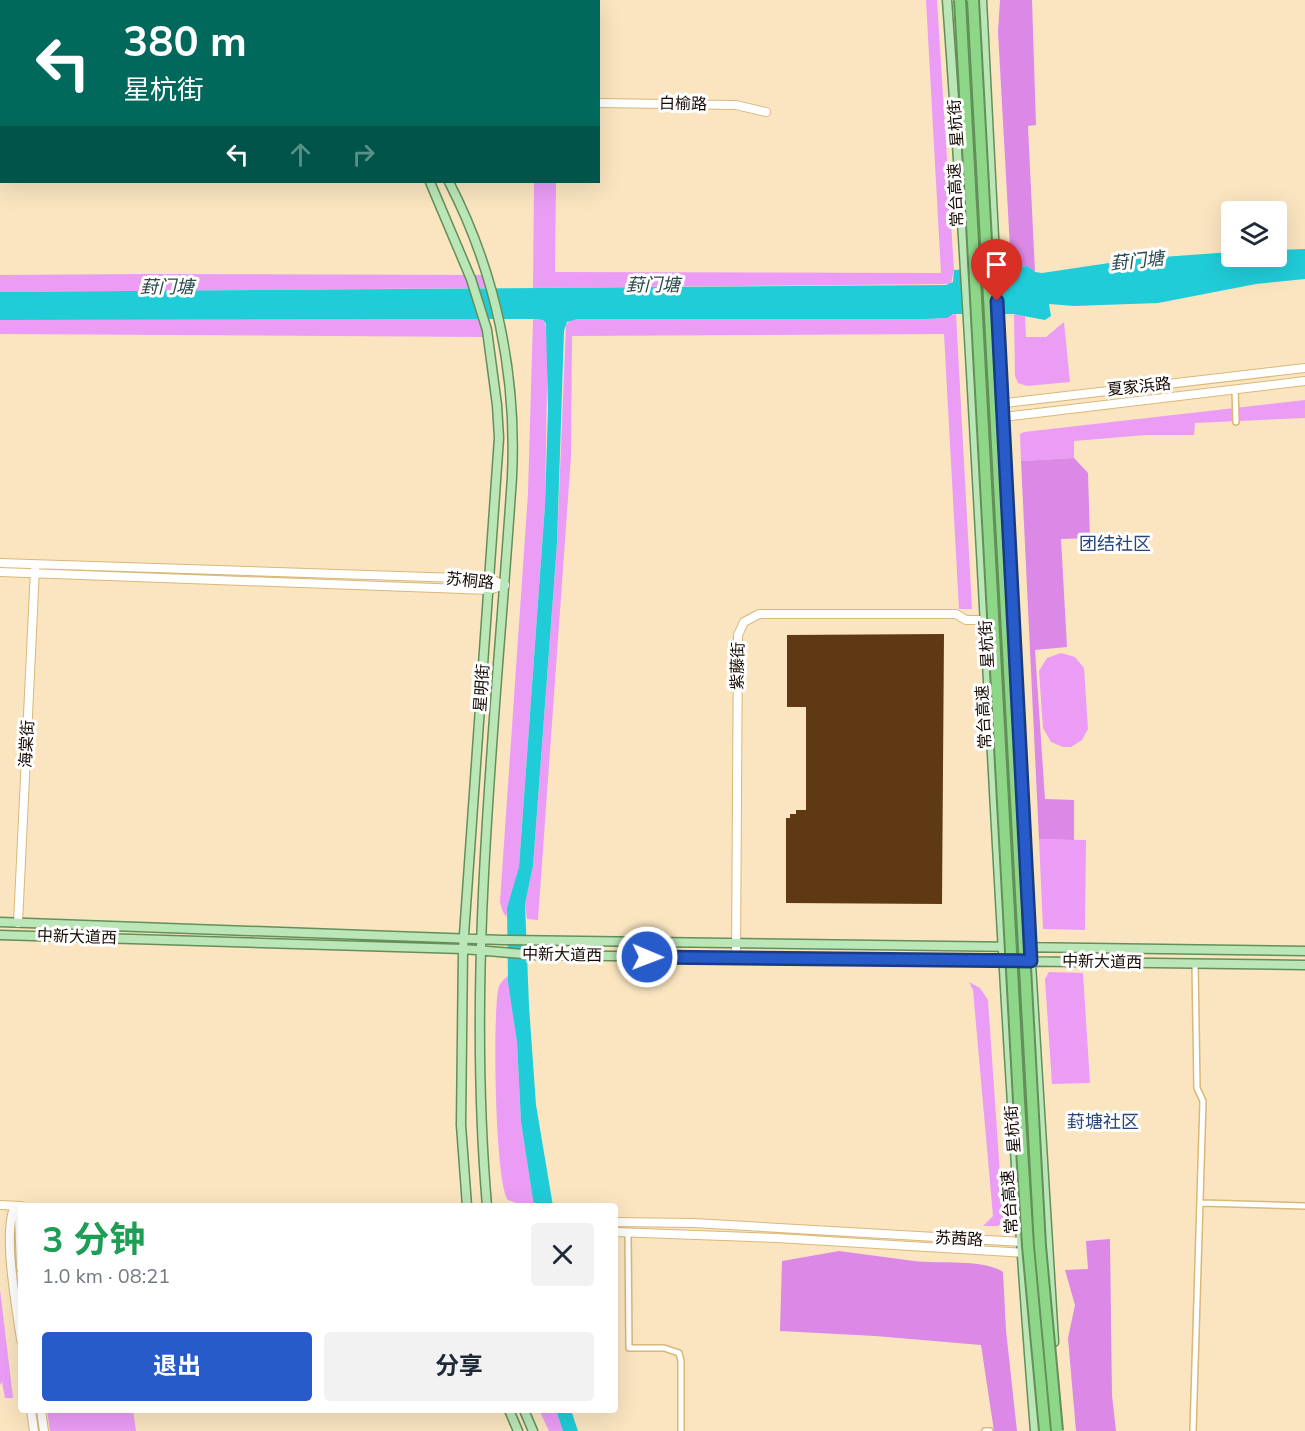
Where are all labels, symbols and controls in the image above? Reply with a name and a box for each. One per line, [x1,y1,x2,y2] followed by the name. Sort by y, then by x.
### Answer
[123,14,247,71] text: 380 m
[24,24,102,102] icon: left
[123,72,204,109] text: 星杭街
[659,93,707,115] street label: 白榆路
[943,98,969,148] street label: 星杭街
[221,138,254,171] icon: left
[284,138,317,171] icon: ahead
[347,138,380,171] icon: right
[943,162,969,228] street label: 常台高速
[1221,201,1287,267] map controls
[1221,201,1287,267] button: layers
[971,239,1022,301] pin
[1109,246,1168,276] water label: 葑门塘
[980,248,1013,281] icon: arrive
[626,273,683,297] water label: 葑门塘
[140,275,197,299] water label: 葑门塘
[1106,373,1172,401] street label: 夏家浜路
[1079,532,1151,556] district label: 团结社区
[445,568,495,594] street label: 苏桐路
[975,619,999,669] street label: 星杭街
[727,642,749,690] street label: 紫藤街
[469,663,495,713] street label: 星明街
[971,684,997,750] street label: 常台高速
[15,719,39,769] street label: 海棠街
[37,925,117,949] street label: 中新大道西
[615,925,679,989] position arrow
[522,943,602,967] street label: 中新大道西
[1062,950,1142,974] street label: 中新大道西
[1000,1104,1026,1154] street label: 星杭街
[1067,1110,1139,1134] district label: 葑塘社区
[997,1169,1023,1235] street label: 常台高速
[42,1216,145,1265] text: 3 分钟
[531,1223,594,1286] button: close
[934,1227,984,1251] street label: 苏茜路
[42,1263,170,1290] text: 1.0 km · 08:21
[42,1332,312,1401] button: 退出
[324,1332,594,1401] button: 分享

